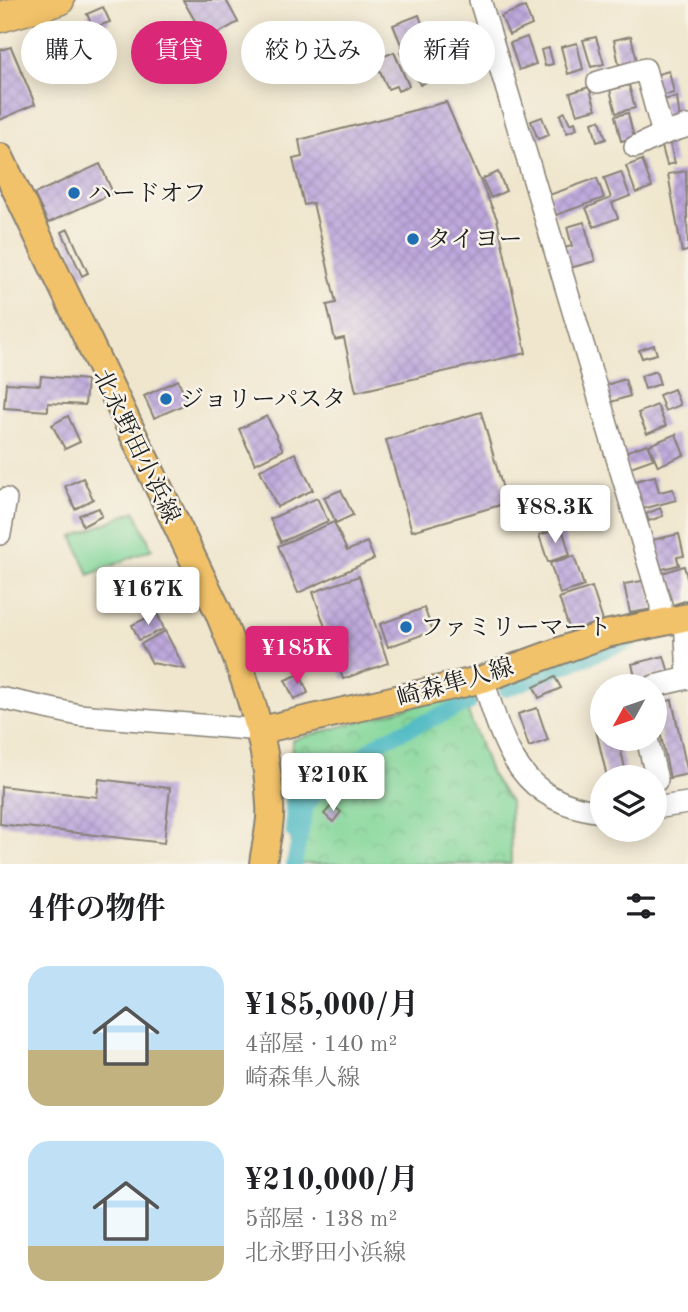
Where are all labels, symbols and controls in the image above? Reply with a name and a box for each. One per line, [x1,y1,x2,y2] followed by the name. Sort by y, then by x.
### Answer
[21,21,117,84] chip: 購入
[131,21,227,84] chip: 賃貸
[241,21,385,84] chip: 絞り込み
[399,21,495,84] chip: 新着
[88,182,207,207] place label: ハードオフ
[66,185,82,201] marker: ハードオフ
[427,228,523,253] place label: タイヨー
[405,231,421,247] marker: タイヨー
[88,365,186,528] street label: 北永野田小浜線
[180,387,346,413] place label: ジョリーパスタ
[158,391,174,407] marker: ジョリーパスタ
[498,486,612,545] pin: ¥88.3K
[516,496,594,519] text: ¥88.3K
[99,568,197,627] pin: ¥167K
[112,578,184,601] text: ¥167K
[420,616,612,641] place label: ファミリーマート
[398,619,414,635] marker: ファミリーマート
[248,626,346,686] pin: ¥185K
[261,637,333,660] text: ¥185K
[394,653,517,712] street label: 崎森隼人線
[590,674,667,751] north arrow
[590,674,667,842] map controls
[284,754,382,813] pin: ¥210K
[297,764,369,787] text: ¥210K
[590,765,667,842] button: layers
[622,887,660,925] icon: filters
[28,895,165,925] text: 4件の物件
[245,991,419,1021] text: ¥185,000/月
[84,994,168,1078] icon: home
[245,1033,397,1056] text: 4部屋 · 140 m²
[245,1067,360,1090] text: 崎森隼人線
[245,1166,419,1196] text: ¥210,000/月
[84,1169,168,1253] icon: home
[245,1208,397,1231] text: 5部屋 · 138 m²
[245,1242,406,1265] text: 北永野田小浜線

